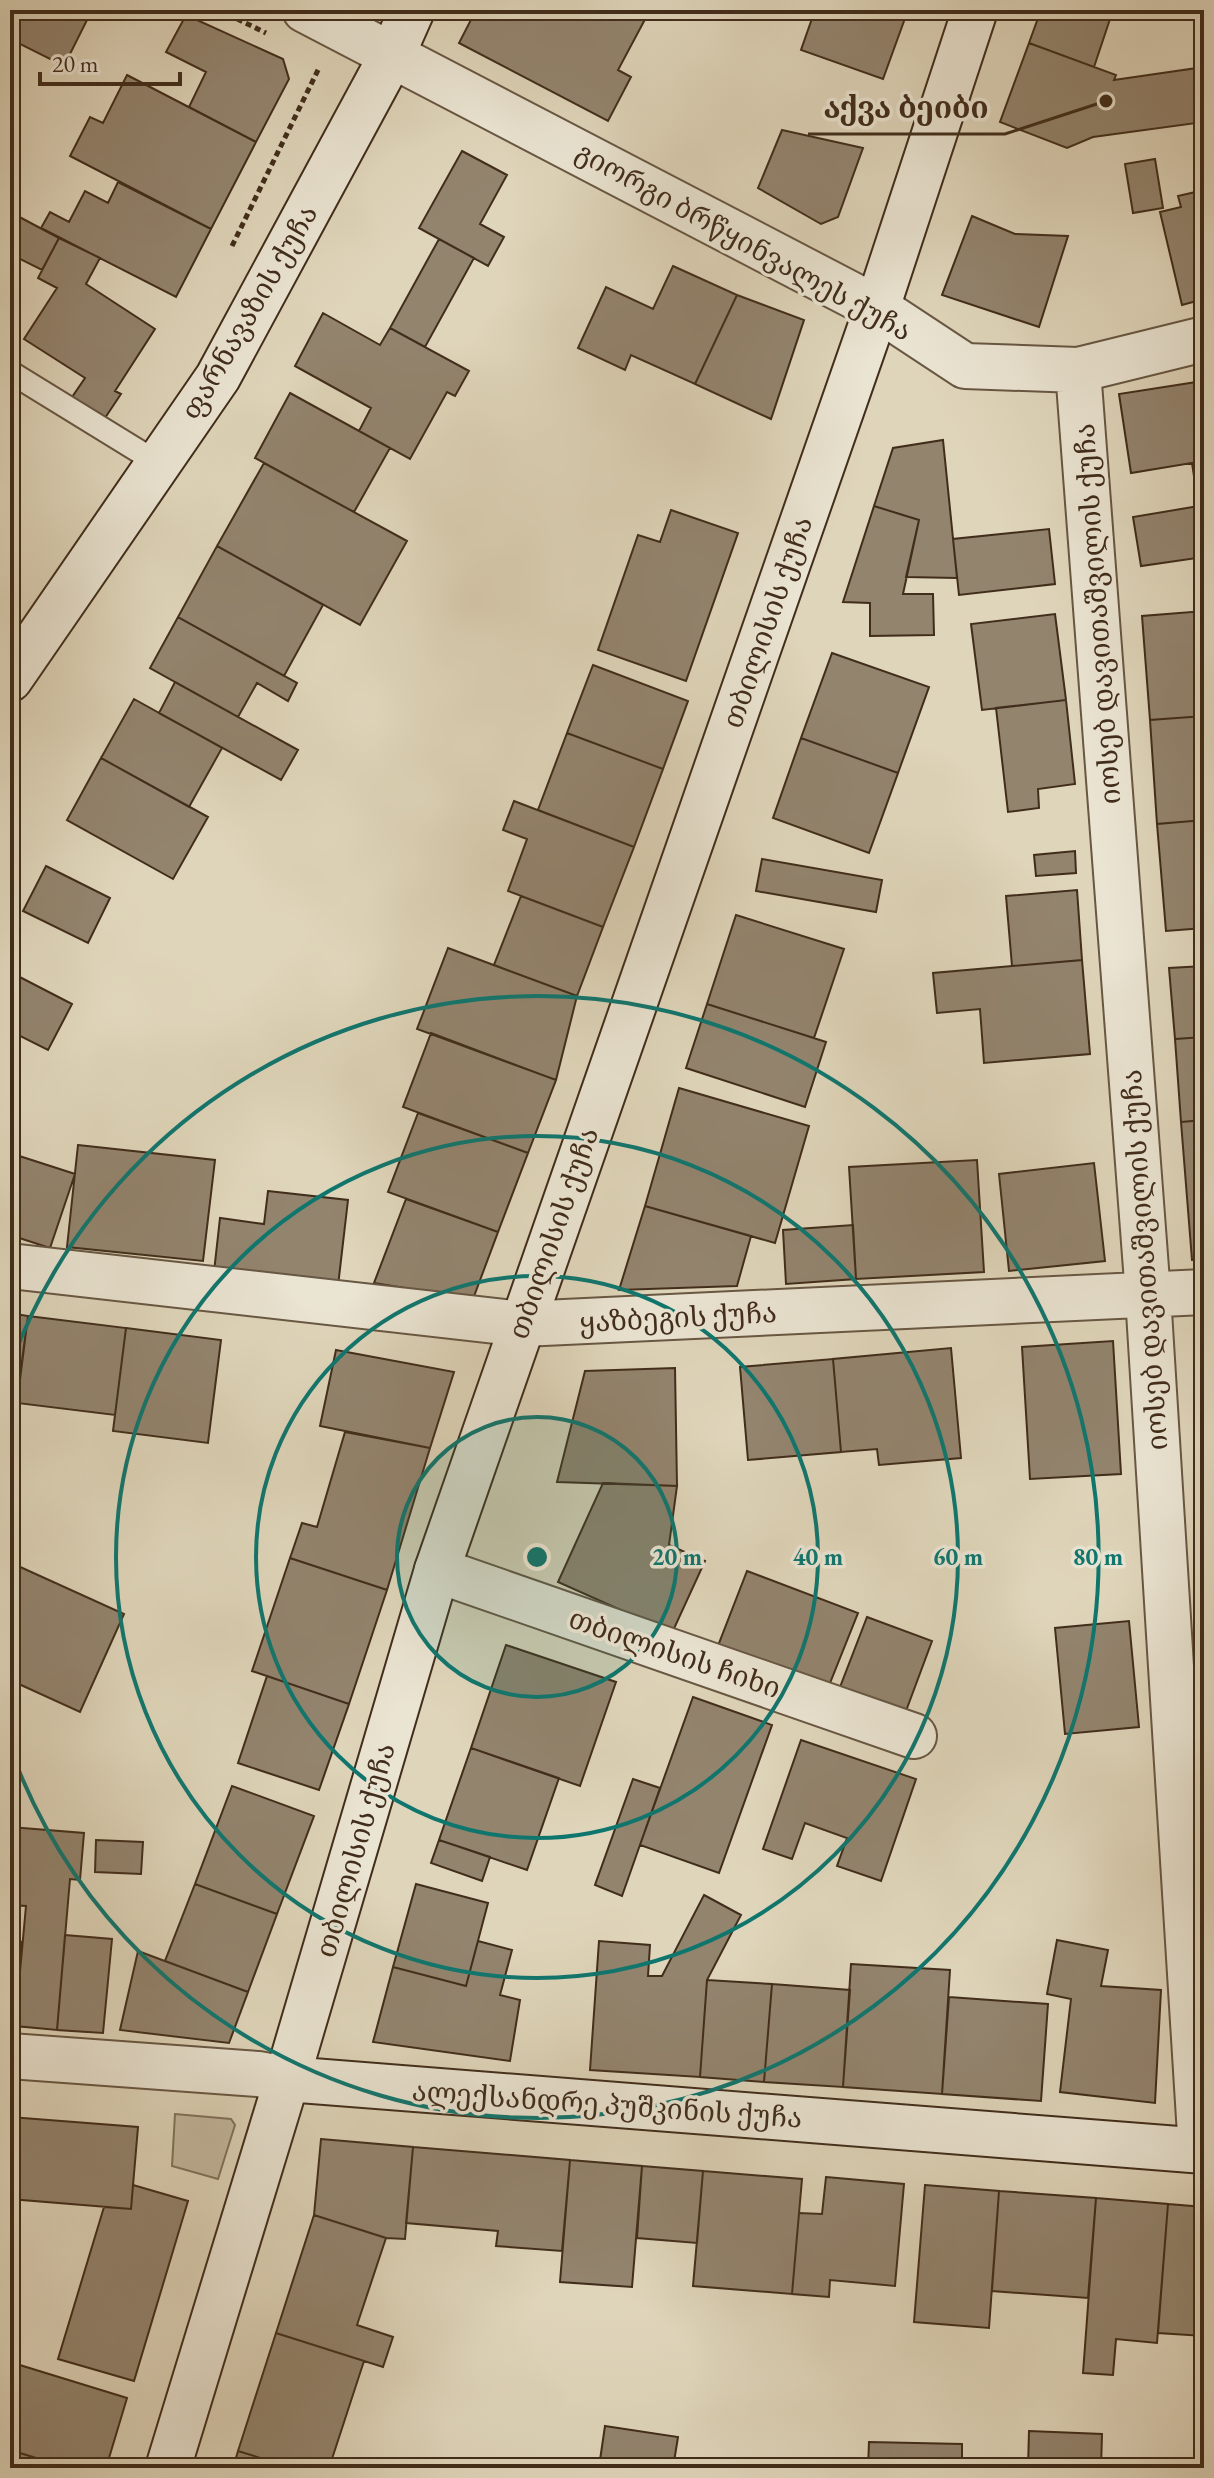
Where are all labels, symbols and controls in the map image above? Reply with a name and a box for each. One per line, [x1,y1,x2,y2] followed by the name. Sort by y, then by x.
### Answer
[40,36,180,86] scale bar
[52,48,99,79] text: 20 m
[808,80,1005,134] callout: აქვა ბეიბი
[824,88,988,127] text: აქვა ბეიბი
[570,133,918,349] street label: გიორგი ბრწყინვალეს ქუჩა
[173,198,325,426] street label: ფარნავაზის ქუჩა
[1066,422,1128,806] street label: იოსებ დავითაშვილის ქუჩა
[714,511,820,733] street label: თბილისის ქუჩა
[1113,1068,1175,1452] street label: იოსებ დავითაშვილის ქუჩა
[500,1122,606,1344] street label: თბილისის ქუჩა
[578,1294,778,1340] street label: ყაზბეგის ქუჩა
[652,1541,702,1572] text: 20 m
[793,1541,843,1572] text: 40 m
[933,1541,983,1572] text: 60 m
[1073,1541,1123,1572] text: 80 m
[523,1543,551,1571] centre of rings
[564,1600,786,1706] street label: თბილისის ჩიხი
[307,1738,403,1962] street label: თბილისის ქუჩა
[411,2072,803,2136] street label: ალექსანდრე პუშკინის ქუჩა

